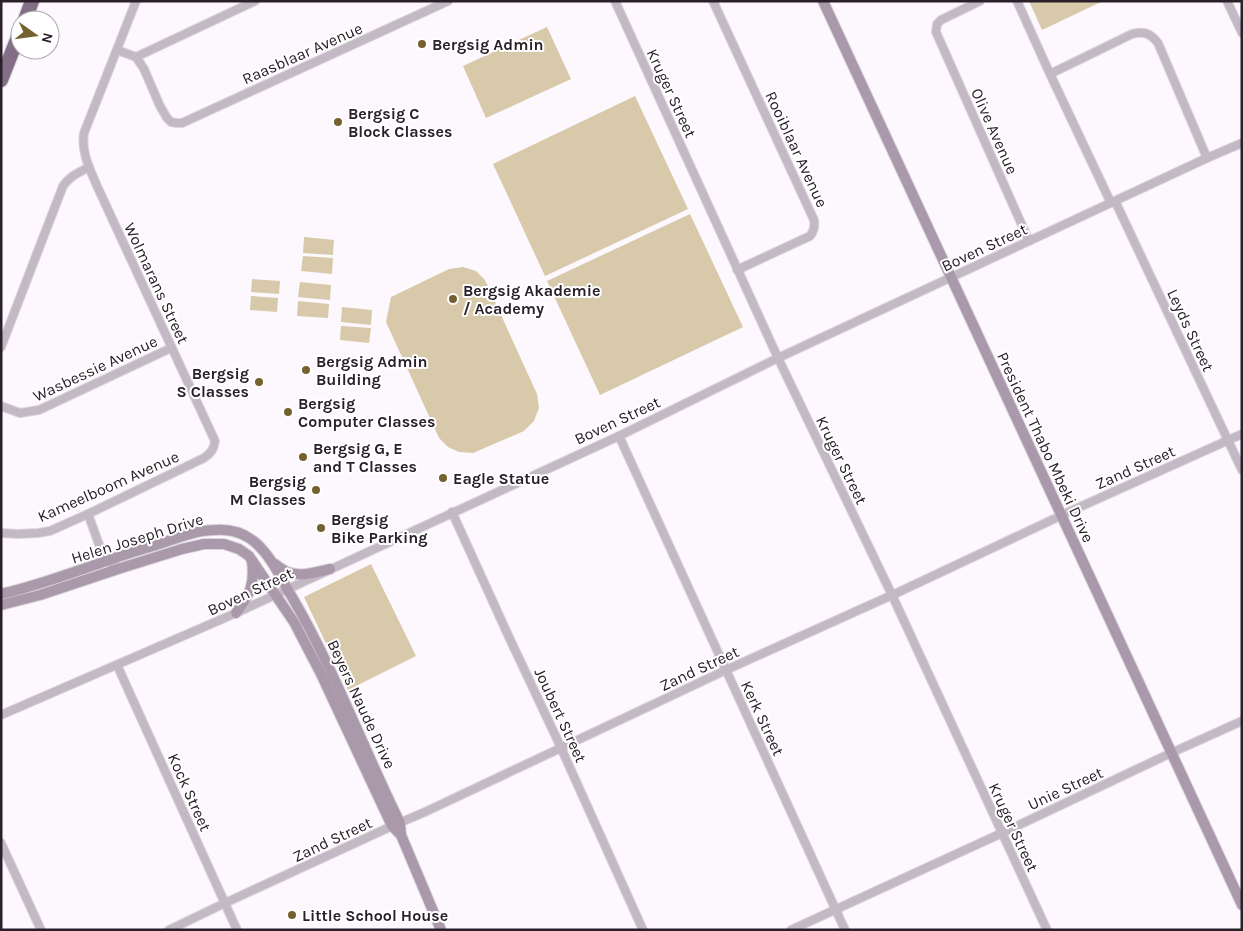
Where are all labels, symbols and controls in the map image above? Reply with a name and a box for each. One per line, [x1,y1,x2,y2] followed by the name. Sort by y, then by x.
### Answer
[10,10,60,60] north arrow
[239,18,365,89] street label: Raasblaar Avenue
[38,31,57,45] text: N
[432,35,544,54] place label: Bergsig Admin
[416,38,428,50] marker: Bergsig Admin
[643,46,700,141] street label: Kruger Street
[967,85,1022,177] street label: Olive Avenue
[761,88,832,210] street label: Rooiblaar Avenue
[348,104,452,141] place label: Bergsig C Block Classes
[332,116,344,128] marker: Bergsig C Block Classes
[938,219,1030,276] street label: Boven Street
[120,220,193,347] street label: Wolmarans Street
[463,281,600,318] place label: Bergsig Akademie / Academy
[1163,286,1218,374] street label: Leyds Street
[447,293,459,305] marker: Bergsig Akademie / Academy
[30,331,160,406] street label: Wasbessie Avenue
[993,349,1098,545] street label: President Thabo Mbeki Drive
[316,352,428,389] place label: Bergsig Admin Building
[177,364,249,401] place label: Bergsig S Classes
[300,364,312,376] marker: Bergsig Admin Building
[253,376,265,388] marker: Bergsig S Classes
[571,392,663,449] street label: Boven Street
[298,394,435,431] place label: Bergsig Computer Classes
[282,406,294,418] marker: Bergsig Computer Classes
[812,413,871,508] street label: Kruger Street
[313,439,417,476] place label: Bergsig G, E and T Classes
[1092,441,1178,493] street label: Zand Street
[35,447,182,526] street label: Kameelboom Avenue
[297,451,309,463] marker: Bergsig G, E and T Classes
[453,469,549,488] place label: Eagle Statue
[230,472,306,509] place label: Bergsig M Classes
[437,472,449,484] marker: Eagle Statue
[310,484,322,496] marker: Bergsig M Classes
[69,509,205,568] street label: Helen Joseph Drive
[331,510,428,547] place label: Bergsig Bike Parking
[315,522,327,534] marker: Bergsig Bike Parking
[204,563,296,620] street label: Boven Street
[323,637,400,772] street label: Beyers Naude Drive
[657,642,742,695] street label: Zand Street
[530,665,591,765] street label: Joubert Street
[737,678,788,759] street label: Kerk Street
[164,750,215,834] street label: Kock Street
[1025,763,1106,814] street label: Unie Street
[985,780,1042,875] street label: Kruger Street
[290,813,375,866] street label: Zand Street
[302,906,448,925] place label: Little School House
[286,909,298,921] marker: Little School House

